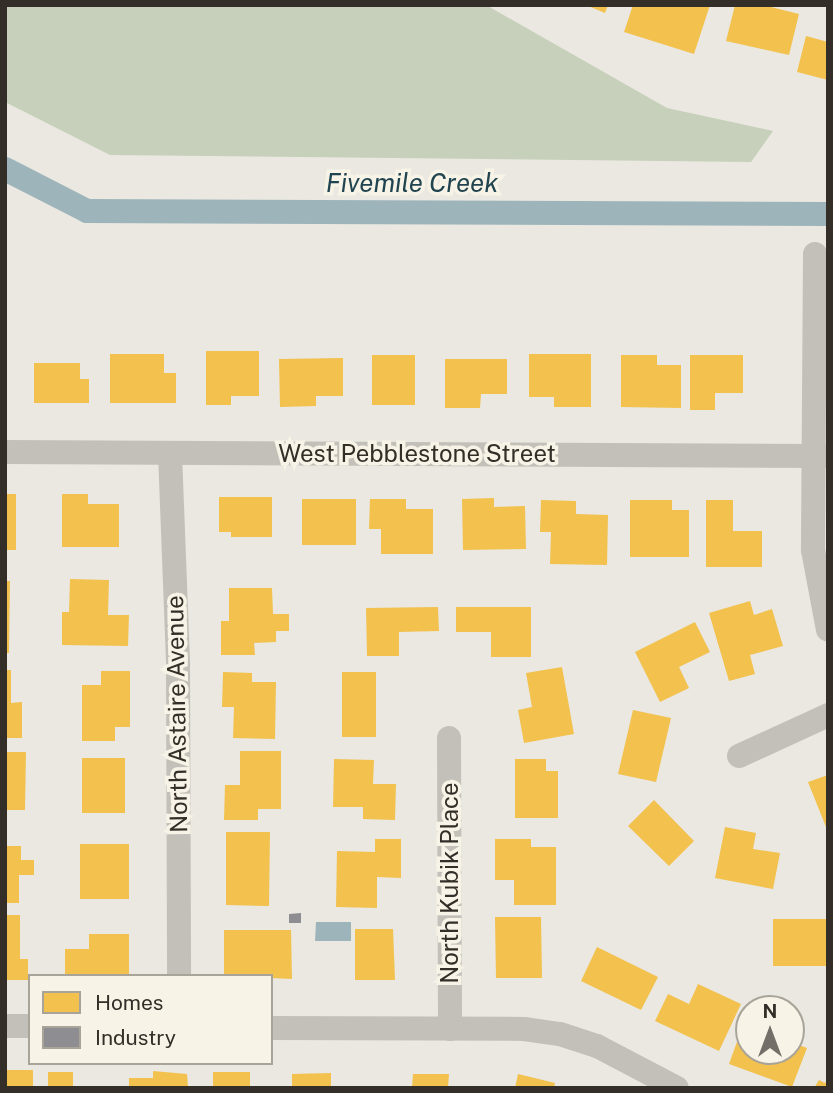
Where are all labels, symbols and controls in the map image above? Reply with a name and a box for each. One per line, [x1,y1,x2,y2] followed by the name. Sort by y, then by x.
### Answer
[326,167,498,199] water label: Fivemile Creek
[278,440,556,468] street label: West Pebblestone Street
[161,595,193,833] street label: North Astaire Avenue
[436,782,464,984] street label: North Kubik Place
[28,974,273,1065] legend
[95,990,163,1015] text: Homes
[735,995,805,1065] north arrow
[763,1000,777,1022] text: N
[95,1025,176,1050] text: Industry

